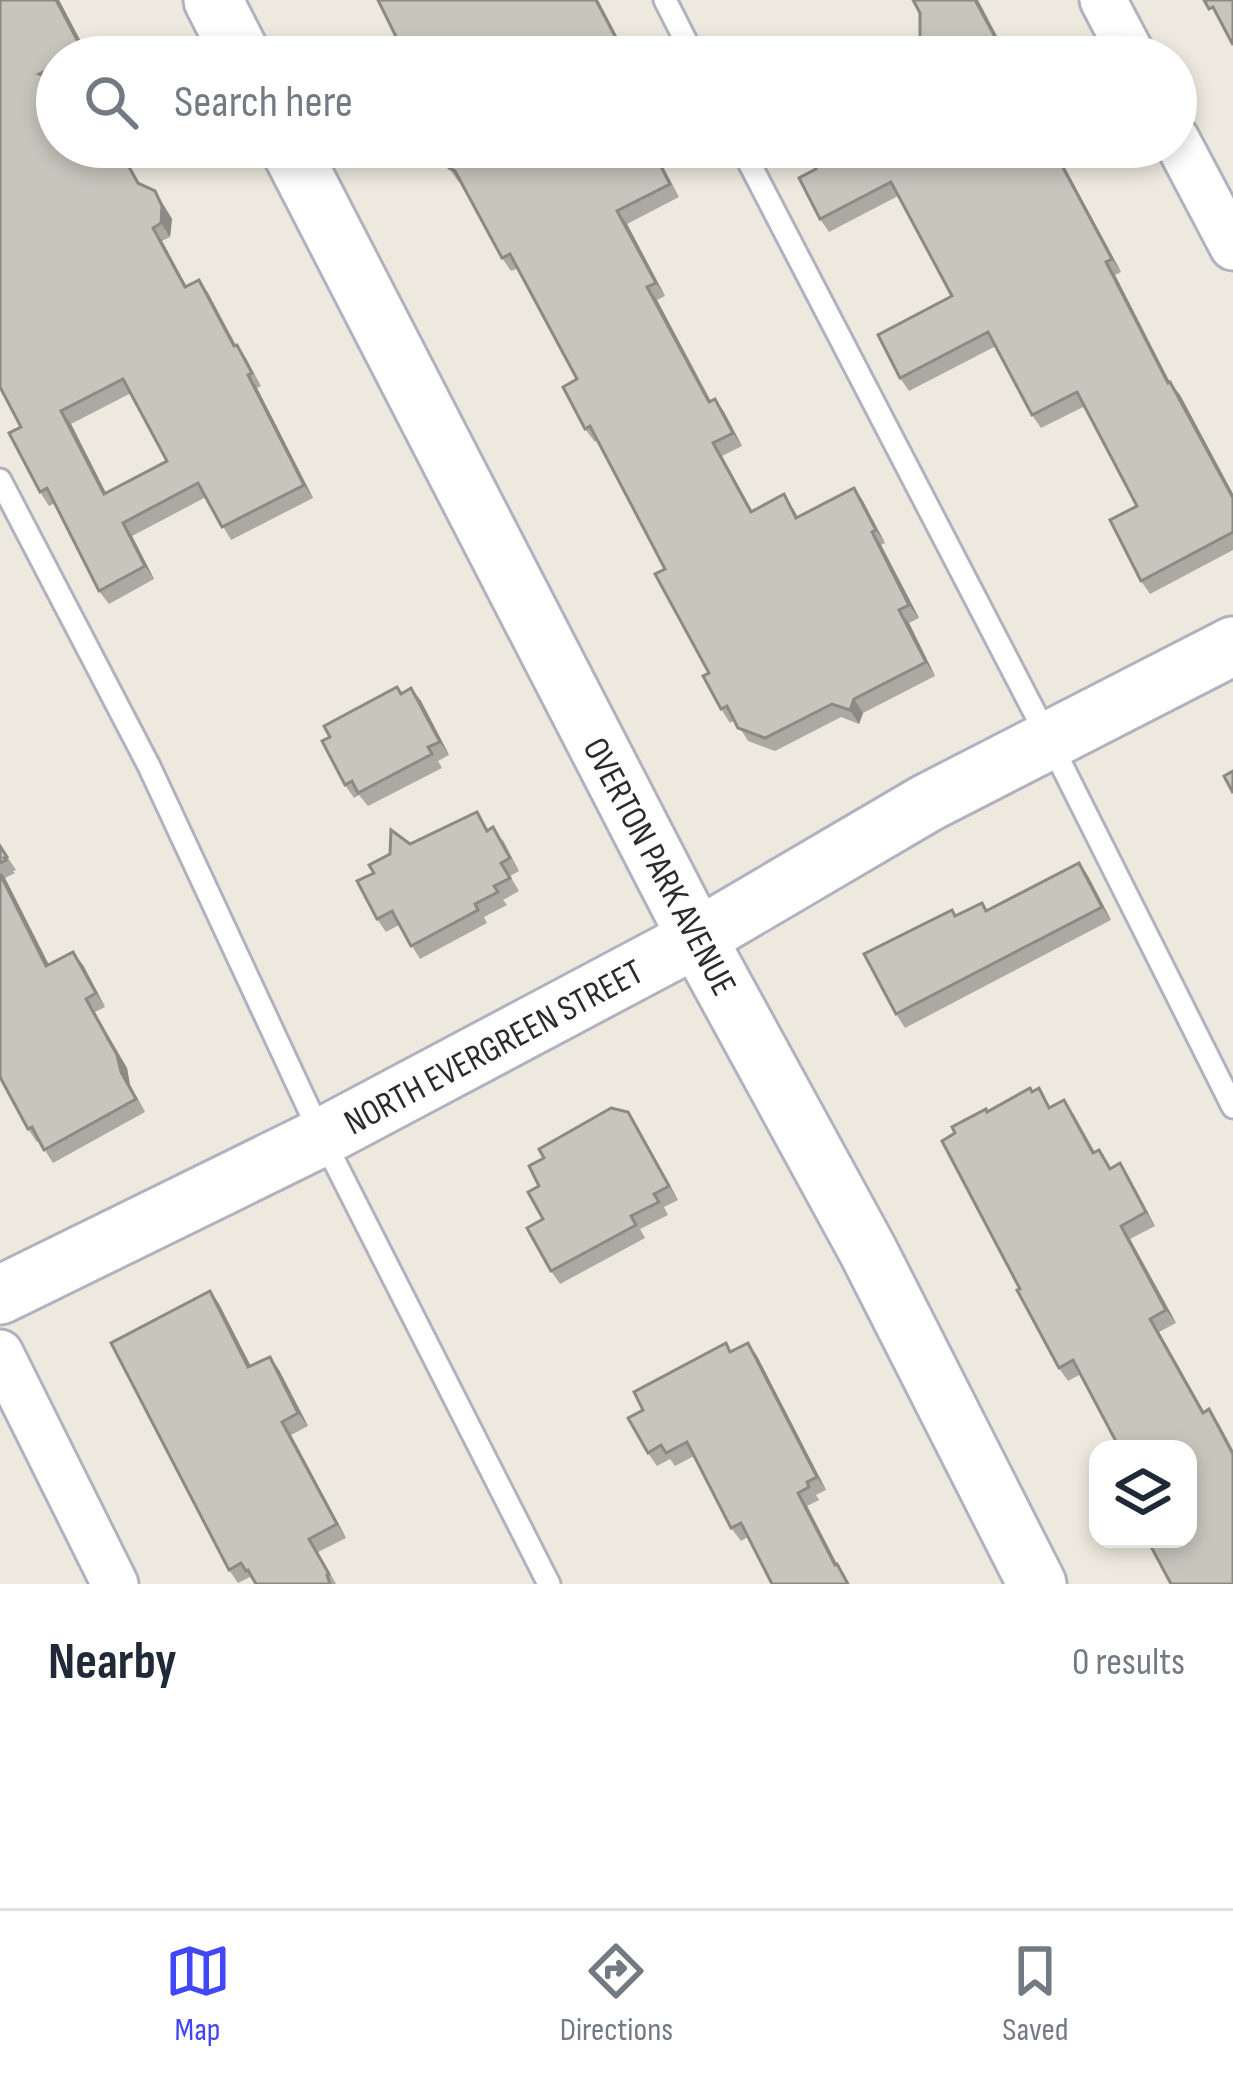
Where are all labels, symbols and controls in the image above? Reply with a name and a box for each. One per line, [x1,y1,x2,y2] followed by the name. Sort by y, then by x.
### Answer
[36,36,1197,168] search box
[78,69,144,135] icon: search
[174,75,353,130] text: Search here
[573,731,745,1003] street label: OVERTON PARK AVENUE
[337,951,651,1145] street label: NORTH EVERGREEN STREET
[1089,1440,1197,1548] map controls
[1089,1440,1197,1548] button: layers
[48,1632,177,1693] text: Nearby
[1072,1639,1185,1686] text: 0 results
[165,1938,231,2050] tab: Map
[560,1938,673,2050] tab: Directions
[1002,1938,1068,2050] tab: Saved

